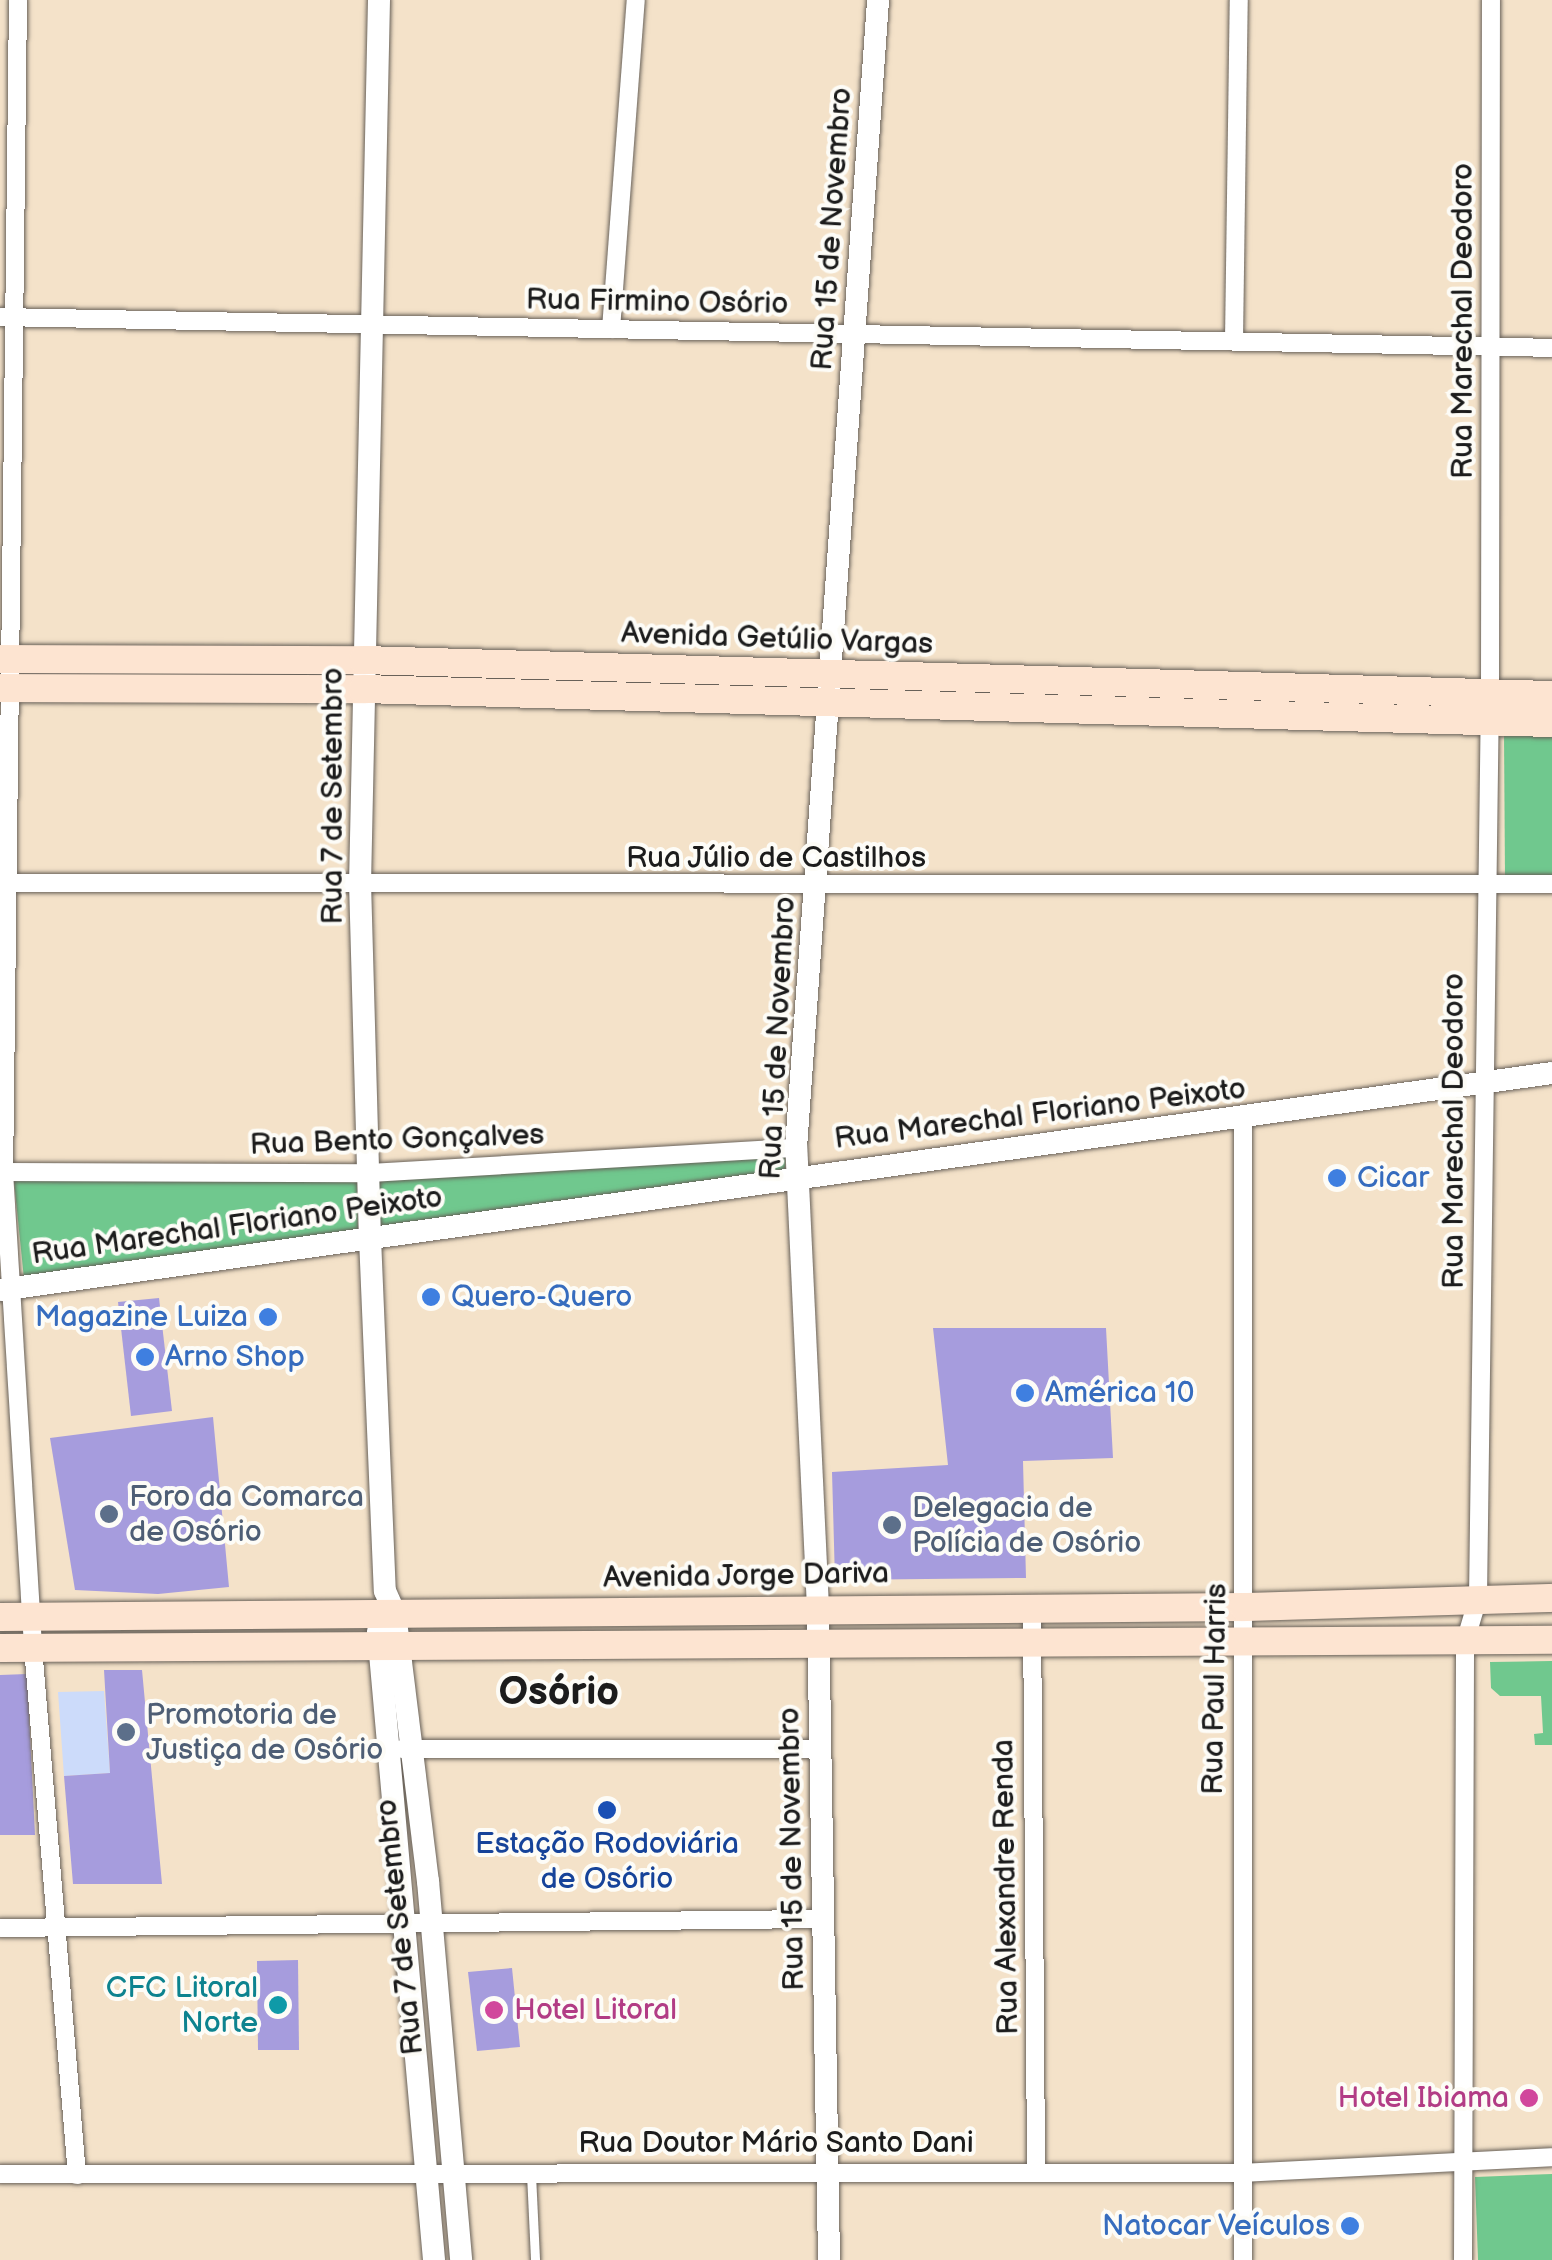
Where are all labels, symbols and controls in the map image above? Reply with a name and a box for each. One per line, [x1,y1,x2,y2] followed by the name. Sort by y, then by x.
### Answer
[804,86,860,372] street label: Rua 15 de Novembro
[1445,163,1481,479] street label: Rua Marechal Deodoro
[525,282,789,322] street label: Rua Firmino Osório
[620,616,934,662] street label: Avenida Getúlio Vargas
[315,666,351,926] street label: Rua 7 de Setembro
[625,840,927,876] street label: Rua Júlio de Castilhos
[753,895,803,1181] street label: Rua 15 de Novembro
[1436,973,1472,1289] street label: Rua Marechal Deodoro
[832,1071,1248,1157] street label: Rua Marechal Floriano Peixoto
[249,1117,545,1163] street label: Rua Bento Gonçalves
[1357,1160,1429,1196] place label: Cicar
[1326,1167,1348,1189] marker: Cicar
[29,1179,445,1273] street label: Rua Marechal Floriano Peixoto
[451,1279,632,1315] place label: Quero-Quero
[420,1286,442,1308] marker: Quero-Quero
[35,1299,248,1335] place label: Magazine Luiza
[257,1306,279,1328] marker: Magazine Luiza
[165,1339,305,1375] place label: Arno Shop
[134,1346,156,1368] marker: Arno Shop
[1045,1375,1194,1411] place label: América 10
[1014,1382,1036,1404] marker: América 10
[129,1479,364,1550] place label: Foro da Comarca de Osório
[912,1490,1141,1560] place label: Delegacia de Polícia de Osório
[98,1503,120,1525] marker: Foro da Comarca de Osório
[881,1514,903,1536] marker: Delegacia de Polícia de Osório
[602,1555,890,1597] street label: Avenida Jorge Dariva
[1195,1583,1235,1795] street label: Rua Paul Harris
[499,1668,619,1716] district label: Osório
[146,1697,383,1768] place label: Promotoria de Justiça de Osório
[772,1707,812,1991] street label: Rua 15 de Novembro
[115,1721,137,1743] marker: Promotoria de Justiça de Osório
[985,1739,1027,2035] street label: Rua Alexandre Renda
[368,1796,432,2058] street label: Rua 7 de Setembro
[596,1799,618,1821] marker: Estação Rodoviária de Osório
[475,1826,739,1896] place label: Estação Rodoviária de Osório
[106,1970,258,2040] place label: CFC Litoral Norte
[514,1992,677,2028] place label: Hotel Litoral
[267,1994,289,2016] marker: CFC Litoral Norte
[483,1999,505,2021] marker: Hotel Litoral
[1338,2080,1509,2116] place label: Hotel Ibiama
[1518,2087,1540,2109] marker: Hotel Ibiama
[578,2125,974,2161] street label: Rua Doutor Mário Santo Dani
[1101,2208,1330,2244] place label: Natocar Veículos
[1339,2215,1361,2237] marker: Natocar Veículos

